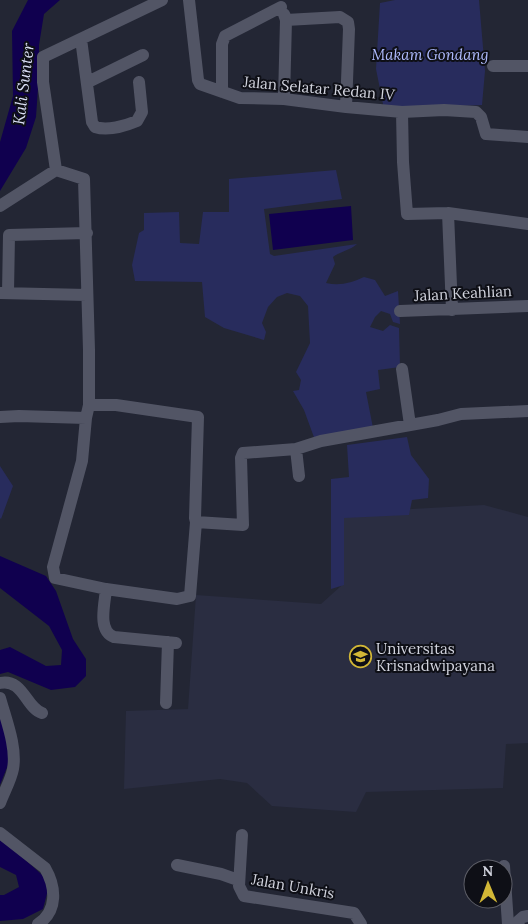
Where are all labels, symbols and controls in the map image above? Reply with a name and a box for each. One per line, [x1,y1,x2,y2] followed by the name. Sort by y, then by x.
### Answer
[8,41,38,126] water label: Kali Sunter
[372,45,488,64] park label: Makam Gondang
[241,72,397,104] street label: Jalan Selatar Redan IV
[413,281,512,305] street label: Jalan Keahlian
[376,639,495,675] place label: Universitas Krisnadwipayana
[348,645,372,669] school or university icon: Universitas Krisnadwipayana
[463,859,513,909] north arrow
[482,862,494,880] text: N
[249,869,336,903] street label: Jalan Unkris

